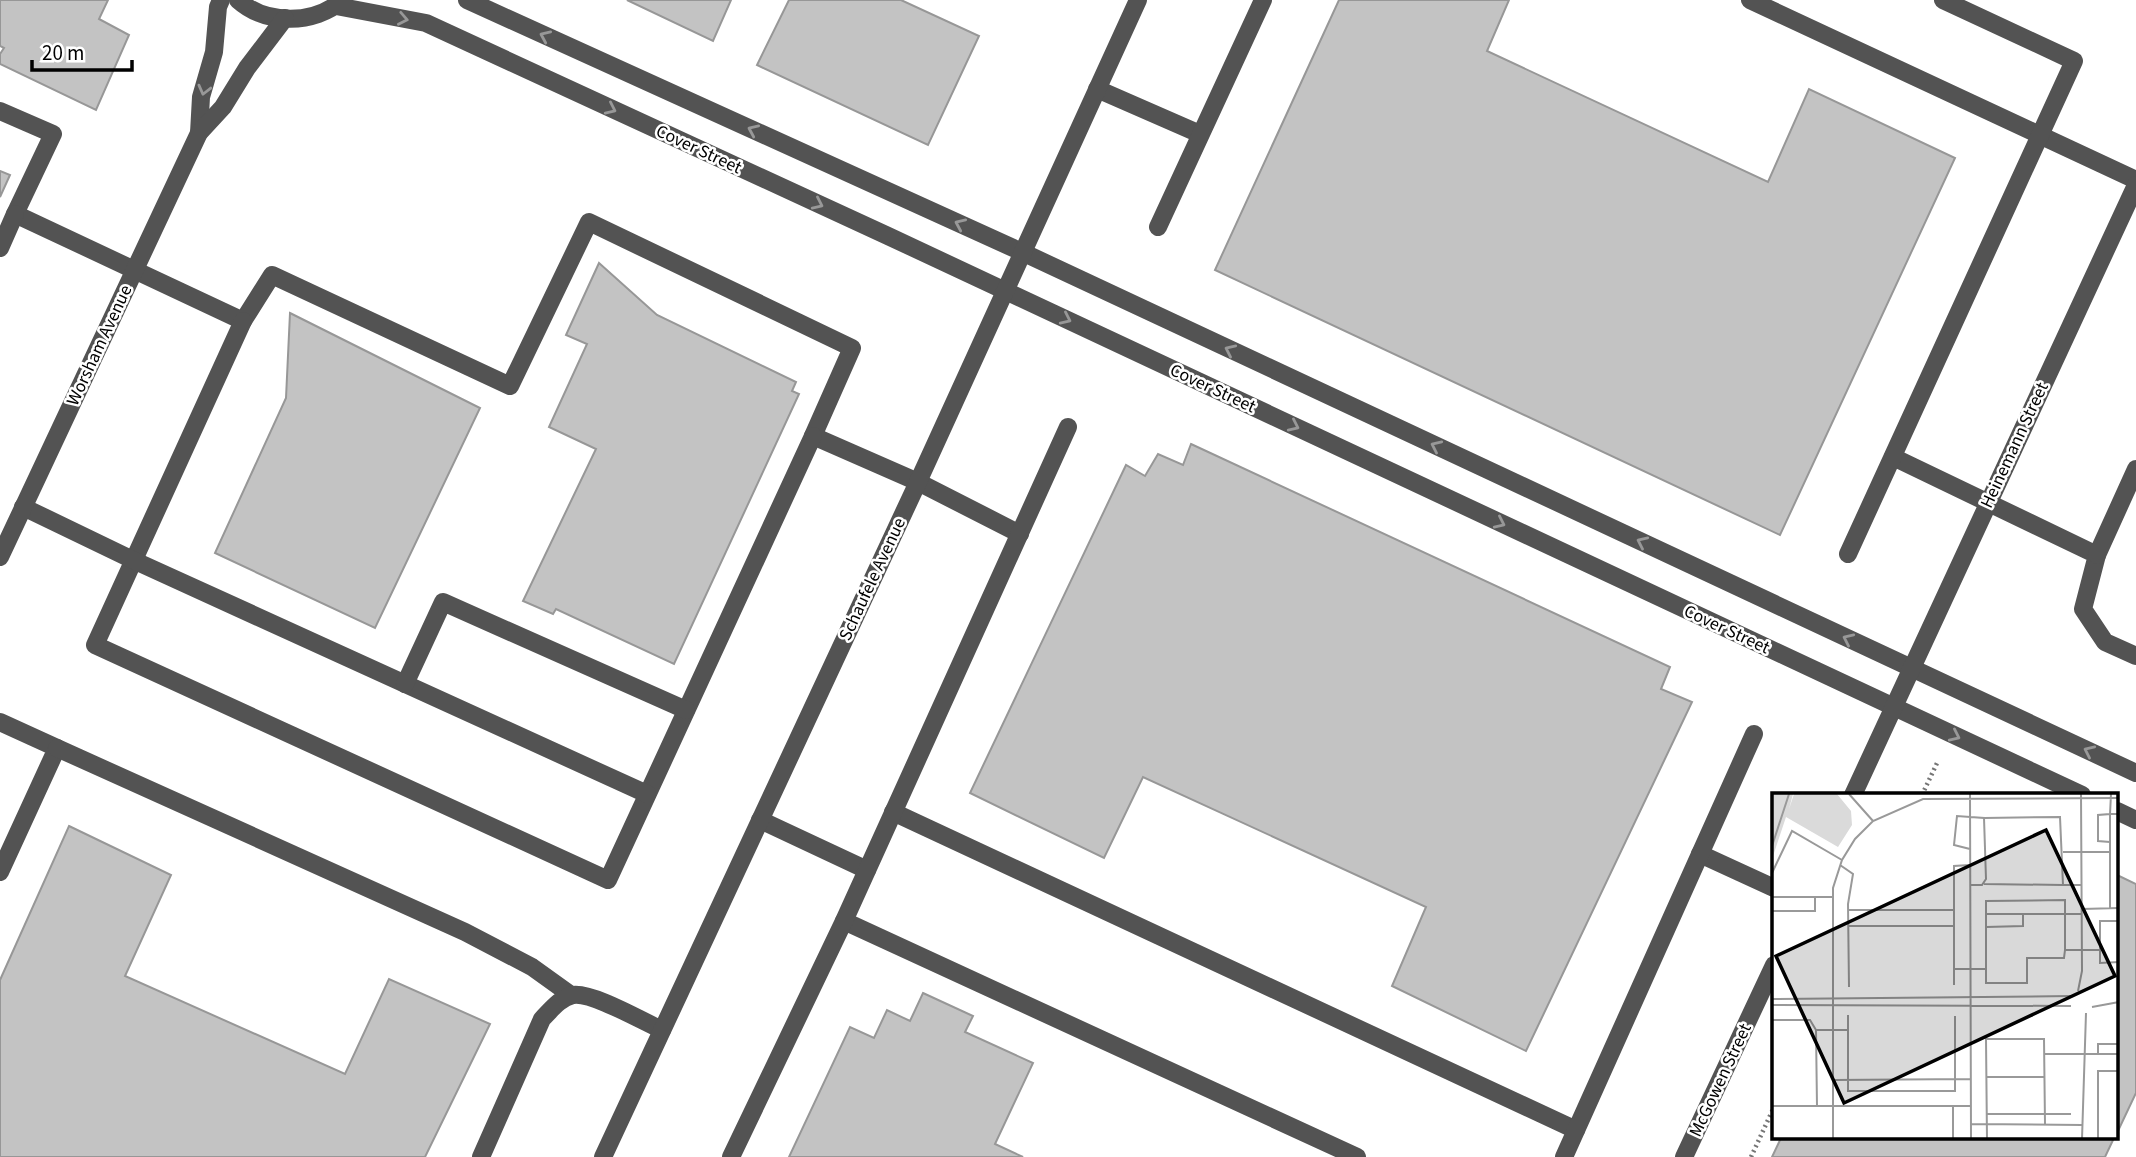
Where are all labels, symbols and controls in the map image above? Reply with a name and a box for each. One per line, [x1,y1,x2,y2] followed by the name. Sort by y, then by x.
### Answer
[397,10,409,25] one-way arrow
[32,28,131,72] scale bar
[540,30,553,44] one-way arrow
[42,38,84,68] text: 20 m
[197,84,212,96] one-way arrow
[604,101,617,115] one-way arrow
[652,119,746,180] street label: Cover Street
[747,124,760,138] one-way arrow
[811,196,823,210] one-way arrow
[954,218,967,232] one-way arrow
[61,281,138,410] street label: Worsham Avenue
[1059,311,1071,325] one-way arrow
[1225,344,1237,358] one-way arrow
[1166,358,1260,419] street label: Cover Street
[1974,378,2055,512] street label: Heinemann Street
[1287,418,1300,432] one-way arrow
[1431,440,1443,454] one-way arrow
[833,514,912,645] street label: Schaufele Avenue
[1493,515,1505,529] one-way arrow
[1637,537,1649,551] one-way arrow
[1680,599,1774,660] street label: Cover Street
[1843,633,1855,647] one-way arrow
[1948,728,1960,742] one-way arrow
[2084,745,2096,759] one-way arrow
[1772,793,2118,1140] inset map
[1683,1019,1758,1141] street label: McGowen Street

